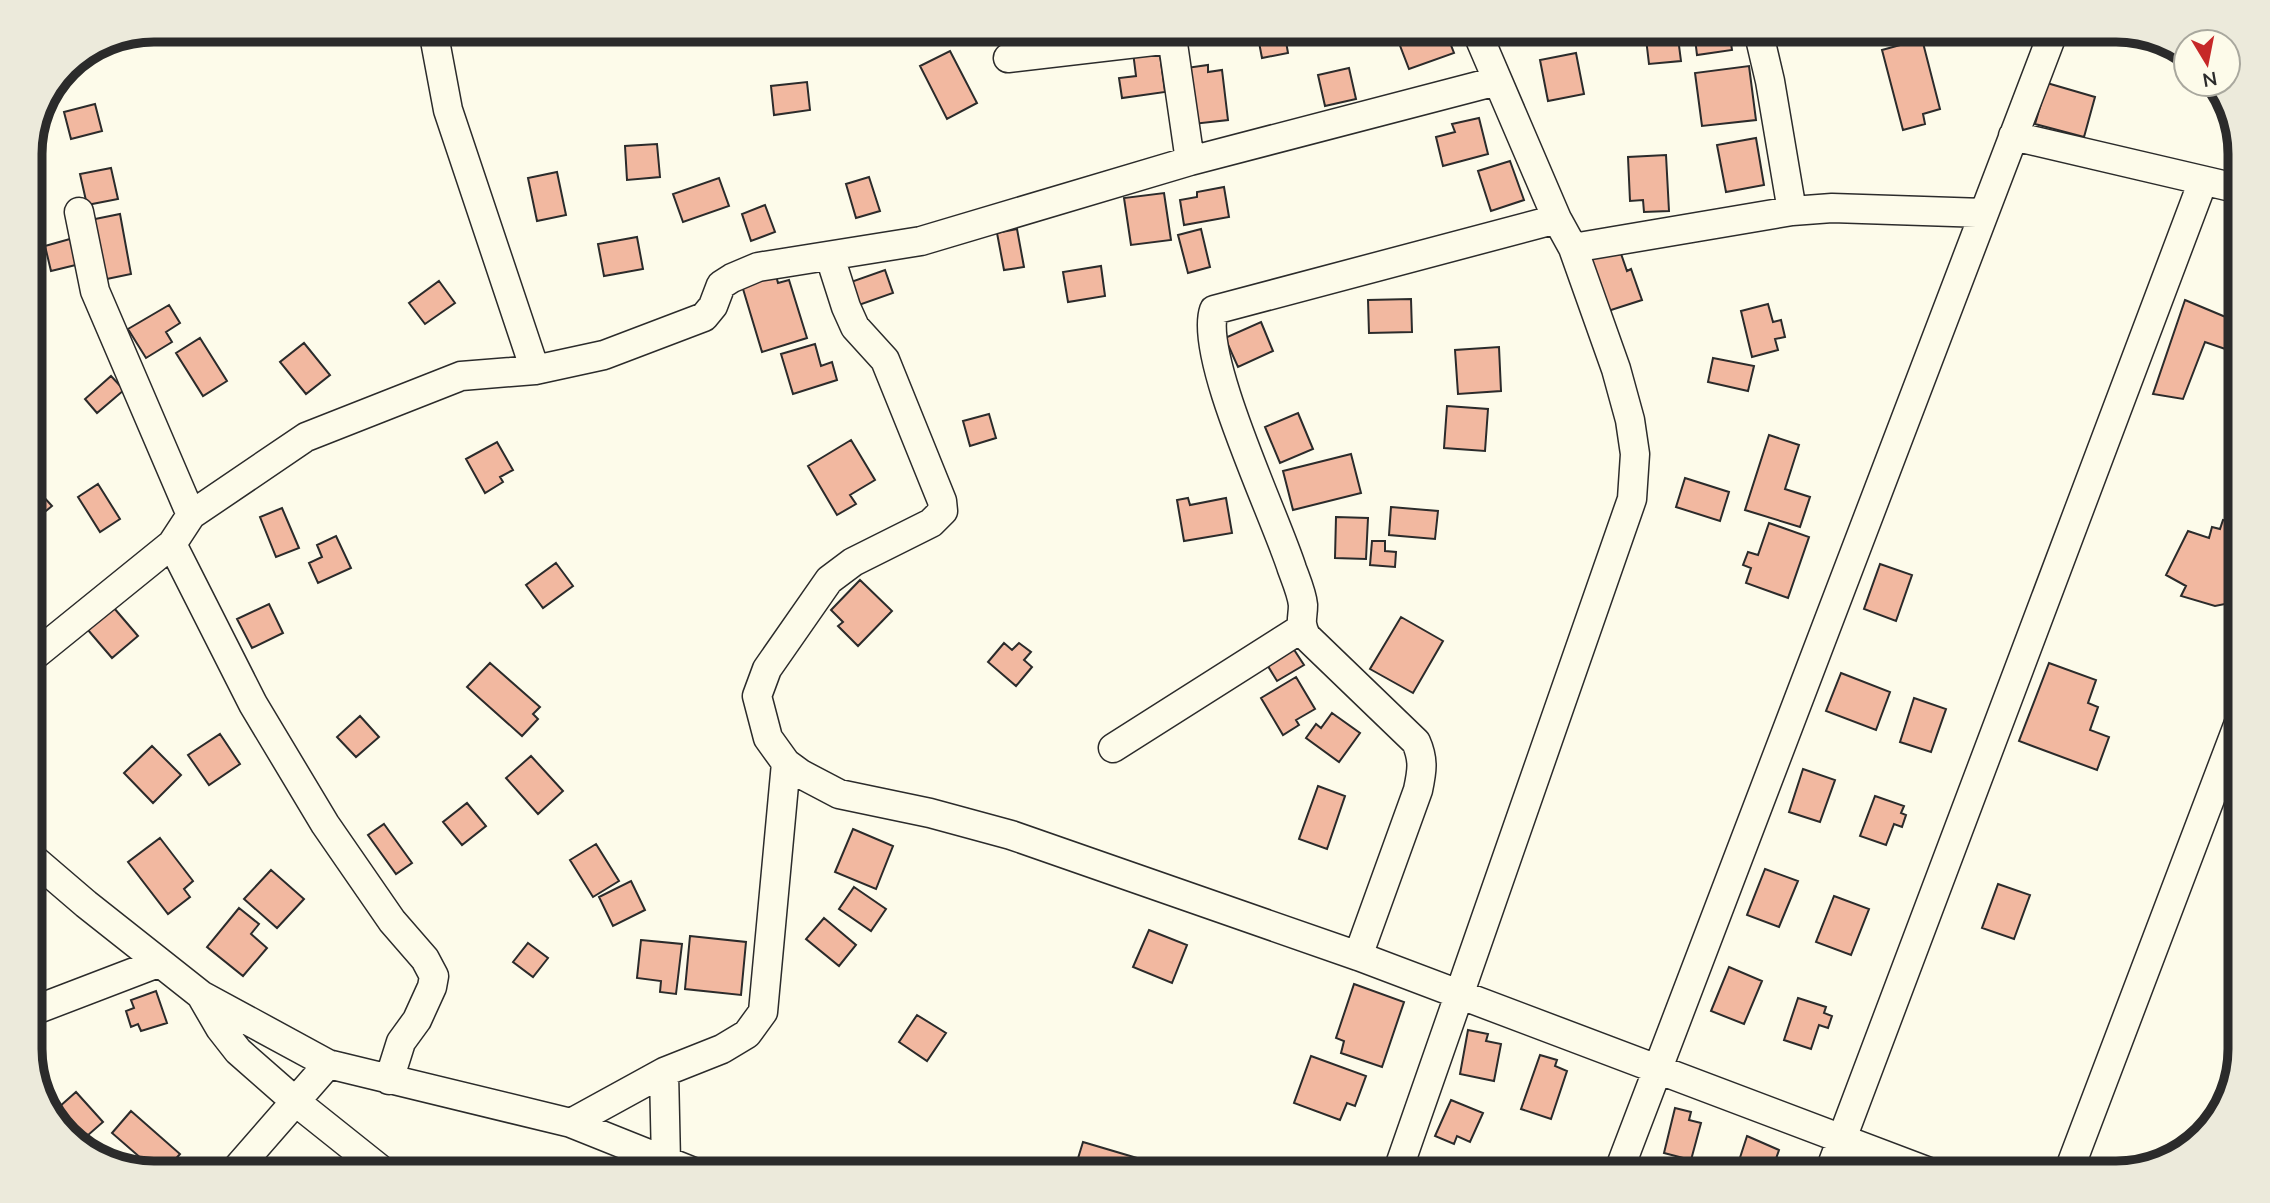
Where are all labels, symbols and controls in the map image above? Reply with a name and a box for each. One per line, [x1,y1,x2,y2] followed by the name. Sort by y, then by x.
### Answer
[2172,28,2242,98] north arrow
[2201,67,2219,93] text: N

